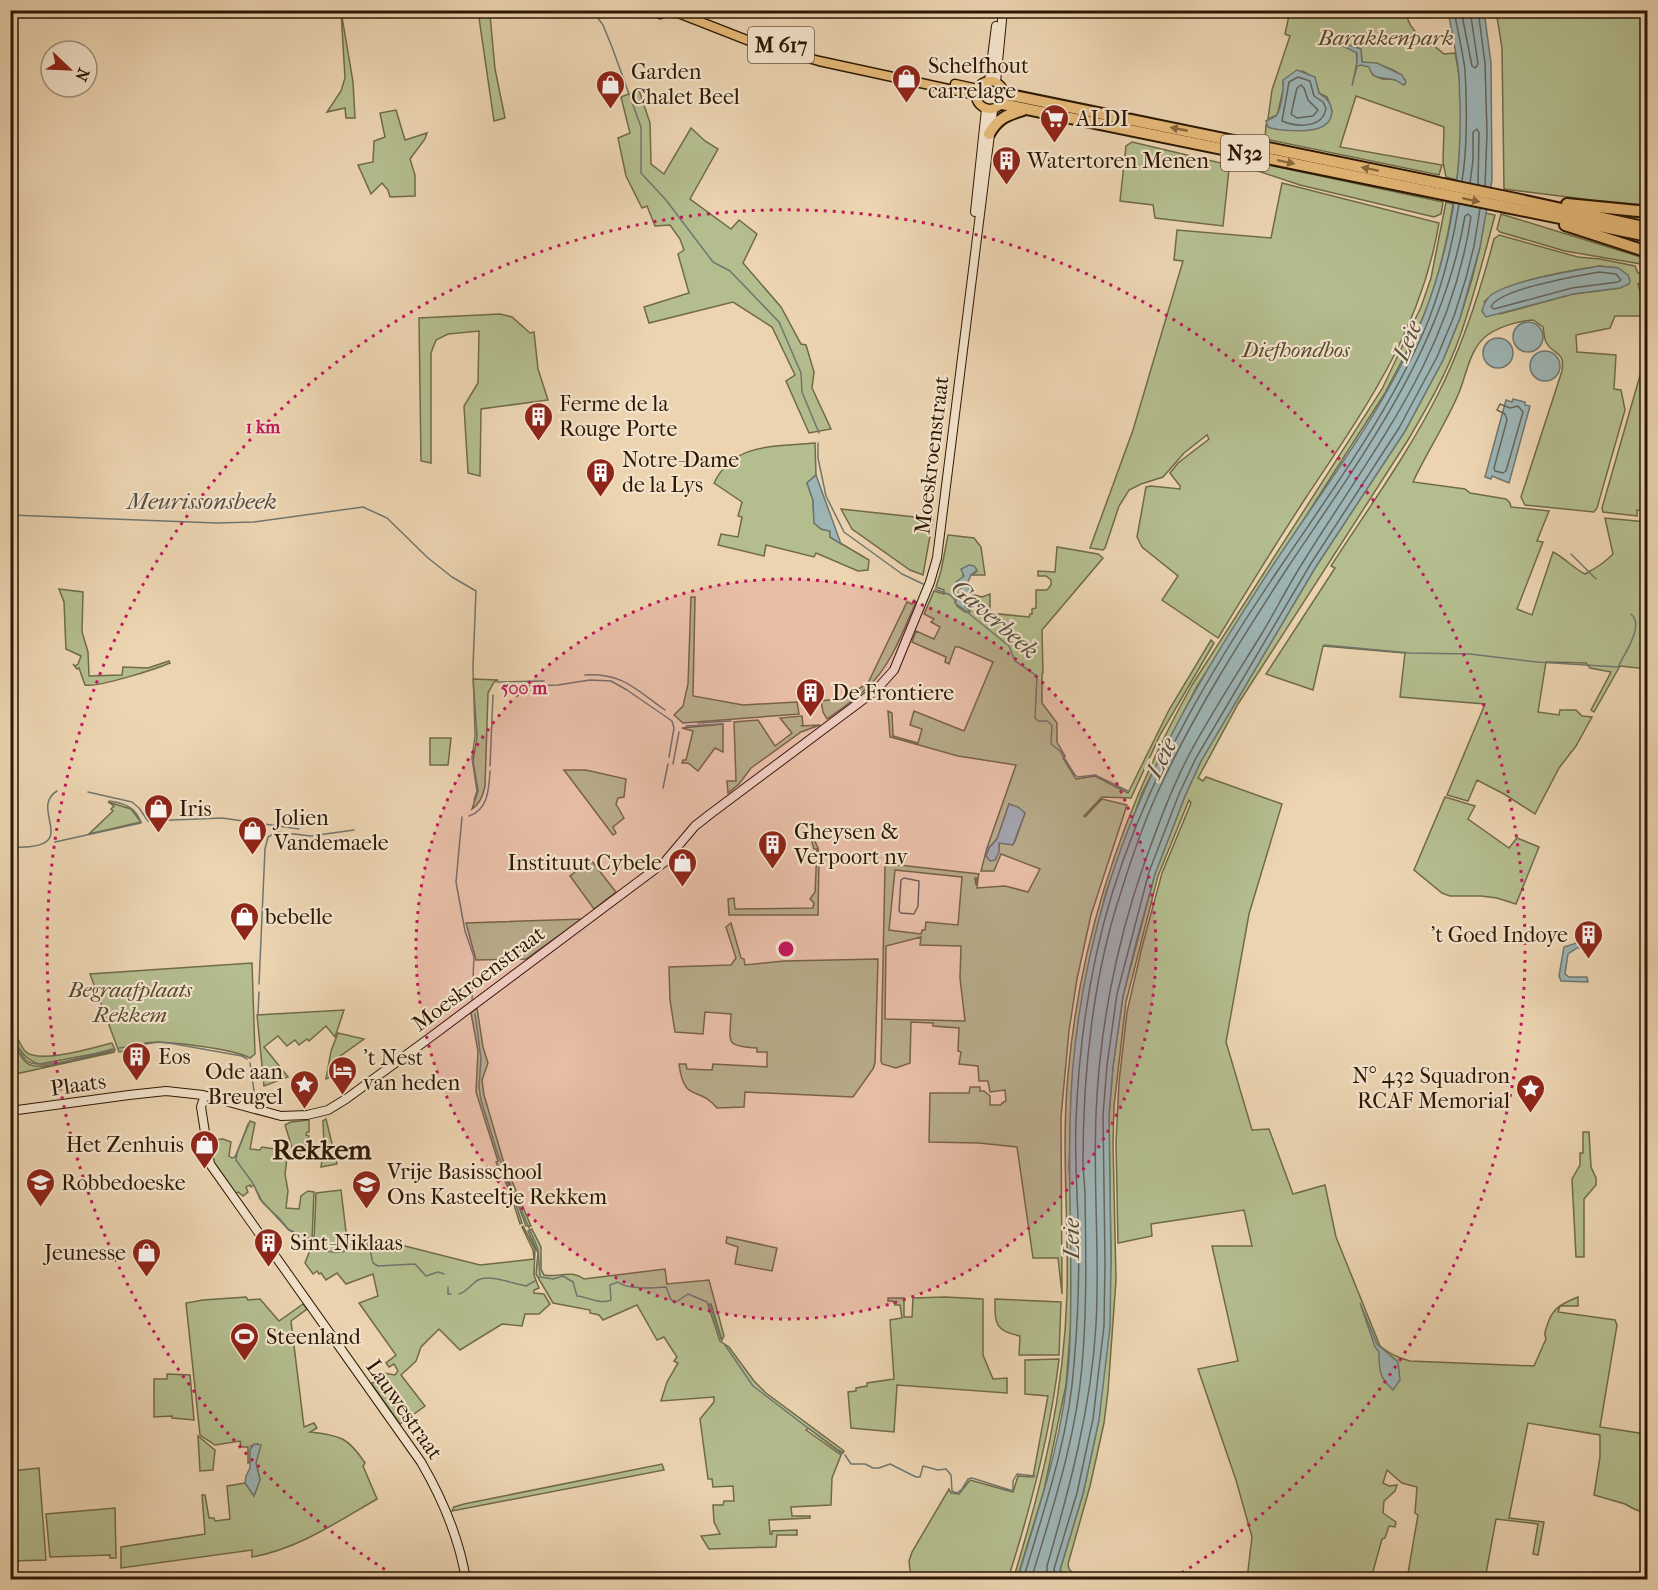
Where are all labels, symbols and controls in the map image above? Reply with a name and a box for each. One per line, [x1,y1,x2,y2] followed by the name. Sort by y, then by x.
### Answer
[1317,25,1454,51] park label: Barakkenpark
[748,27,814,63] road number: M 617
[39,39,99,99] north arrow
[928,53,1029,104] place label: Schelfhout carrelage
[631,59,740,110] place label: Garden Chalet Beel
[891,62,923,104] shop icon: Schelfhout carrelage
[71,65,93,85] text: N
[594,68,626,110] shop icon: Garden Chalet Beel
[1039,102,1071,144] supermarket icon: ALDI
[1075,106,1129,132] place label: ALDI
[1170,124,1189,134] one-way arrow
[1221,135,1269,171] road number: N32
[990,144,1022,186] building icon: Watertoren Menen
[1026,148,1209,174] place label: Watertoren Menen
[1277,158,1296,167] one-way arrow
[1361,164,1380,173] one-way arrow
[1461,196,1480,206] one-way arrow
[1386,315,1428,367] water label: Leie
[1240,337,1351,363] park label: Diefhondbos
[909,374,955,536] street label: Moeskroenstraat
[559,391,678,442] place label: Ferme de la Rouge Porte
[522,400,554,442] building icon: Ferme de la Rouge Porte
[246,417,281,438] text: 1 km
[622,447,739,498] place label: Notre-Dame de la Lys
[585,456,617,498] building icon: Notre-Dame de la Lys
[125,487,277,515] water label: Meurissonsbeek
[946,573,1044,665] water label: Gaverbeek
[795,676,827,718] building icon: De Frontiere
[501,678,548,699] text: 500 m
[832,680,954,706] place label: De Frontiere
[1139,732,1183,784] water label: Leie
[142,792,174,834] shop icon: Iris
[179,796,212,822] place label: Iris
[272,805,389,856] place label: Jolien Vandemaele
[237,814,269,856] shop icon: Jolien Vandemaele
[793,819,908,870] place label: Gheysen & Verpoort nv
[757,828,789,870] building icon: Gheysen & Verpoort nv
[667,846,699,888] shop icon: Instituut Cybele
[508,850,662,876] place label: Instituut Cybele
[228,900,260,942] shop icon: bebelle
[264,904,333,930] place label: bebelle
[1573,918,1605,960] building icon: 't Goed Indoye
[407,920,550,1037] street label: Moeskroenstraat
[1431,922,1568,948] place label: 't Goed Indoye
[776,939,796,959] centre of rings
[67,977,193,1028] park label: Begraafplaats Rekkem
[121,1040,153,1082] building icon: Eos
[158,1044,191,1070] place label: Eos
[363,1045,460,1096] place label: 't Nest van heden
[326,1054,358,1096] hotel icon: 't Nest van heden
[205,1059,283,1110] place label: Ode aan Breugel
[1352,1063,1510,1114] place label: N° 432 Squadron RCAF Memorial
[49,1068,108,1102] street label: Plaats
[288,1068,320,1110] place icon: Ode aan Breugel
[1515,1072,1547,1114] place icon: N° 432 Squadron RCAF Memorial
[189,1128,221,1170] shop icon: Het Zenhuis
[66,1132,184,1158] place label: Het Zenhuis
[272,1133,372,1166] district label: Rekkem
[386,1159,608,1210] place label: Vrije Basisschool Ons Kasteeltje Rekkem
[24,1166,56,1208] school or university icon: Robbedoeske
[350,1168,382,1210] school or university icon: Vrije Basisschool Ons Kasteeltje Rekkem
[61,1170,186,1196] place label: Robbedoeske
[1057,1217,1085,1262] water label: Leie
[253,1226,285,1268] building icon: Sint-Niklaas
[290,1230,403,1256] place label: Sint-Niklaas
[131,1236,163,1278] shop icon: Jeunesse
[42,1240,126,1266] place label: Jeunesse
[229,1320,261,1362] sports icon: Steenland
[266,1324,362,1350] place label: Steenland
[360,1355,448,1465] street label: Lauwestraat

